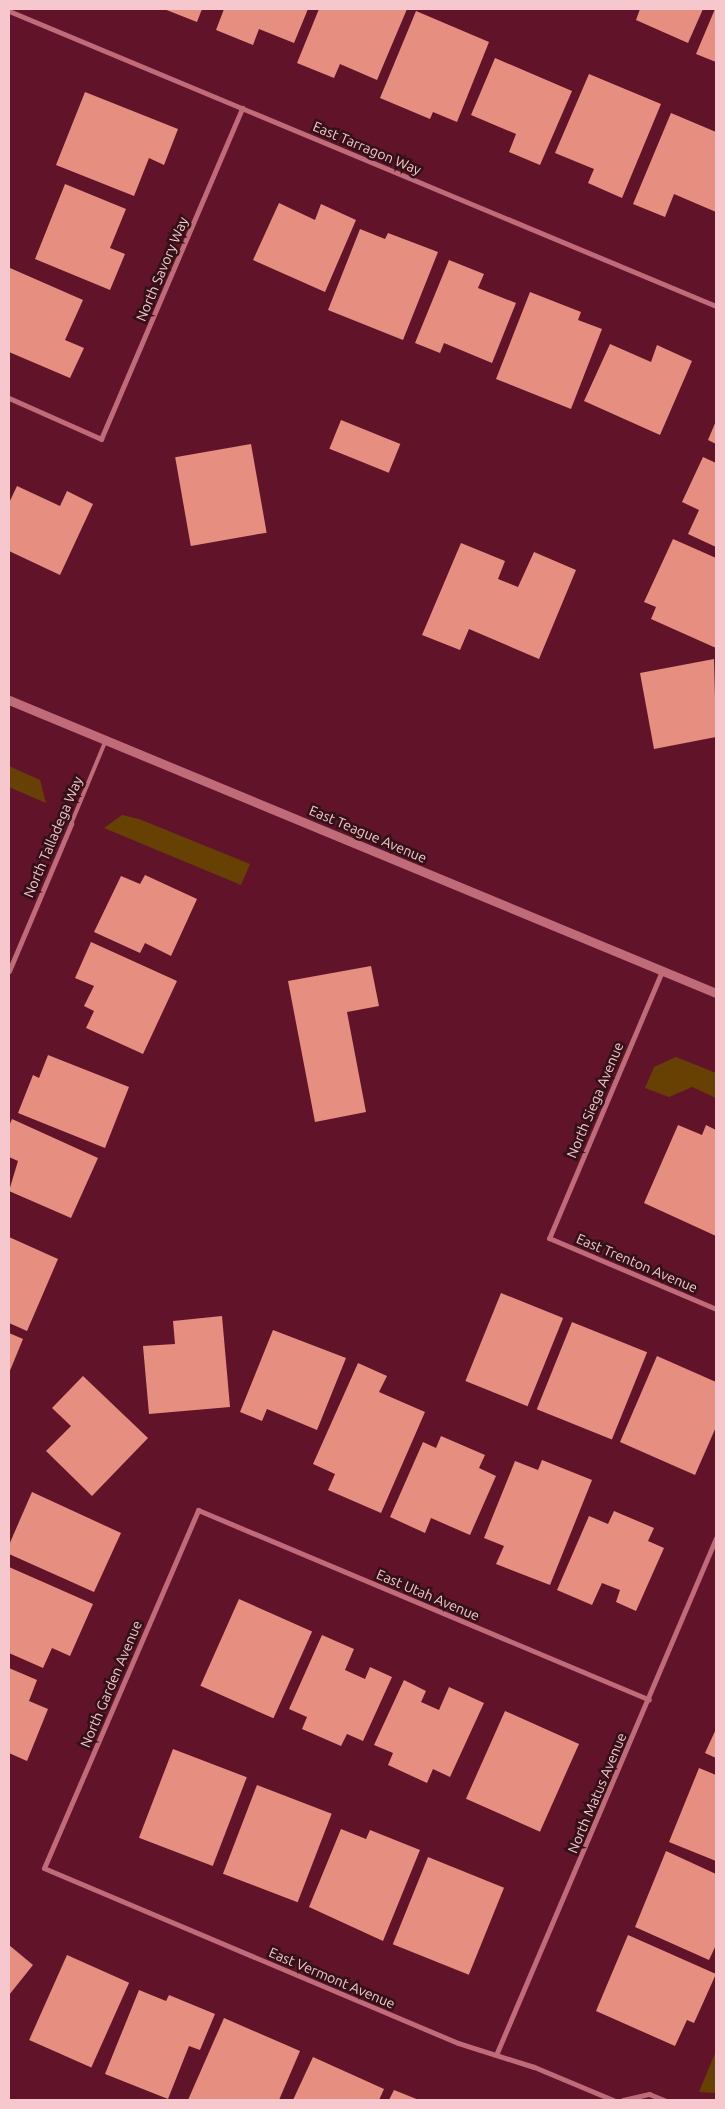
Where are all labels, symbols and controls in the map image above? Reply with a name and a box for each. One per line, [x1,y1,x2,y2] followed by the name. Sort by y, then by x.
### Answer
[310,118,424,178] street label: East Tarragon Way
[132,214,192,324] street label: North Savory Way
[20,774,86,900] street label: North Talladega Way
[307,802,429,866] street label: East Teague Avenue
[563,1040,627,1160] street label: North Siega Avenue
[574,1230,700,1296] street label: East Trenton Avenue
[374,1566,482,1624] street label: East Utah Avenue
[77,1618,145,1750] street label: North Garden Avenue
[564,1730,630,1856] street label: North Matus Avenue
[266,1944,398,2012] street label: East Vermont Avenue

